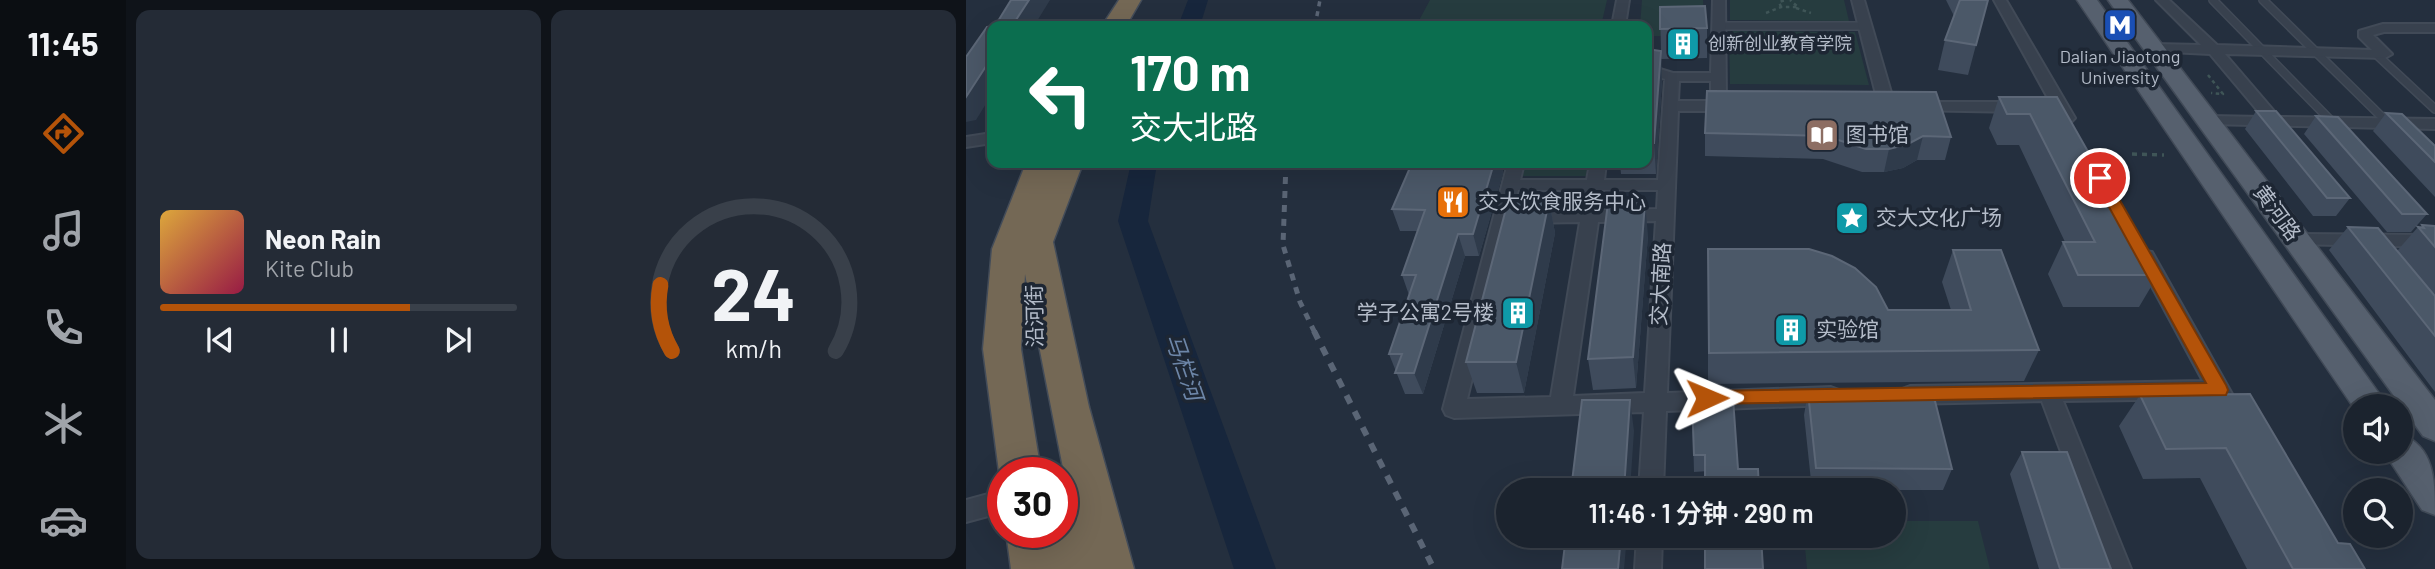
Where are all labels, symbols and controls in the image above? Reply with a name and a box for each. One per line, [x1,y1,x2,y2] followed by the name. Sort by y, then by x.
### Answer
[2101,6,2139,44] metro station icon: Dalian Jiaotong University
[27,24,99,62] text: 11:45
[1664,25,1702,63] building icon: 创新创业教育学院
[1708,32,1852,54] place label: 创新创业教育学院
[1130,42,1250,101] text: 170 m
[2060,45,2180,88] place label: Dalian Jiaotong University
[1015,49,1106,140] icon: left
[1130,107,1258,145] text: 交大北路
[39,109,88,158] icon: directions
[1803,116,1841,154] library icon: 图书馆
[1846,121,1909,146] place label: 图书馆
[2070,148,2130,208] pin
[2081,159,2119,197] icon: arrive
[2250,179,2307,245] street label: 黄河路
[1434,183,1472,221] restaurant icon: 交大饮食服务中心
[1478,188,1646,213] place label: 交大饮食服务中心
[1833,199,1871,237] place icon: 交大文化广场
[1876,204,2002,229] place label: 交大文化广场
[39,206,88,255] icon: music
[265,223,381,254] text: Neon Rain
[1645,241,1674,327] street label: 交大南路
[711,248,796,336] text: 24
[265,254,354,282] text: Kite Club
[1020,284,1047,348] street label: 沿河街
[1499,294,1537,332] building icon: 学子公寓2号楼
[1357,299,1494,324] place label: 学子公寓2号楼
[39,303,88,352] icon: phone
[1772,311,1810,349] building icon: 实验馆
[1816,316,1879,341] place label: 实验馆
[201,321,239,359] icon: previous
[320,321,358,359] icon: pause
[439,321,477,359] icon: next
[1160,329,1211,408] water label: 马栏河
[725,332,782,362] text: km/h
[1670,361,1744,435] position arrow
[2343,394,2413,548] map controls
[2343,394,2413,464] button: sound
[39,399,88,448] icon: climate
[987,457,1078,548] speed limit sign: 30
[2343,478,2413,548] button: search
[39,496,88,545] icon: car
[1588,497,1814,528] text: 11:46 · 1 分钟 · 290 m

